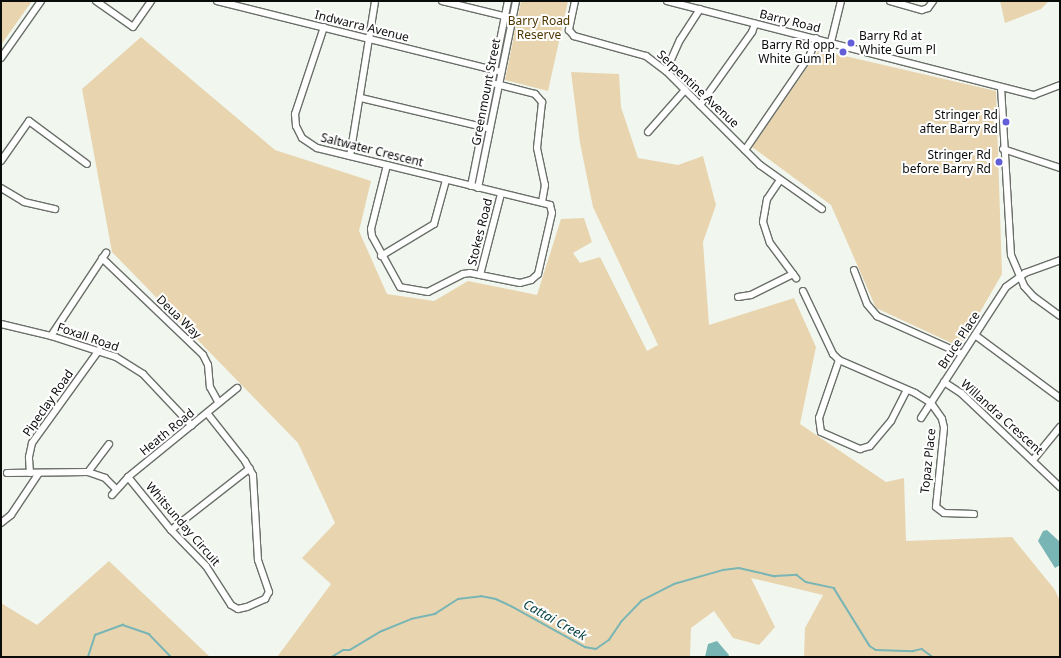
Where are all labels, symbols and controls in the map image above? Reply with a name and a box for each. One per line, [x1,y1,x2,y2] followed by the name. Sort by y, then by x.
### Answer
[758,6,822,36] street label: Barry Road
[313,7,411,45] street label: Indwarra Avenue
[508,14,570,42] park label: Barry Road Reserve
[859,29,936,57] place label: Barry Rd at White Gum Pl
[469,37,503,147] street label: Greenmount Street
[758,38,835,66] place label: Barry Rd opp White Gum Pl
[846,38,856,48] marker: Barry Rd at White Gum Pl
[654,47,742,131] street label: Serpentine Avenue
[838,47,848,57] marker: Barry Rd opp White Gum Pl
[919,108,998,136] place label: Stringer Rd after Barry Rd
[1001,117,1011,127] marker: Stringer Rd after Barry Rd
[319,130,425,170] street label: Saltwater Crescent
[902,148,991,176] place label: Stringer Rd before Barry Rd
[994,157,1004,167] marker: Stringer Rd before Barry Rd
[465,197,495,267] street label: Stokes Road
[154,292,204,342] street label: Deua Way
[935,309,983,371] street label: Bruce Place
[55,320,121,354] street label: Foxall Road
[20,367,76,439] street label: Pipeclay Road
[958,376,1046,458] street label: Willandra Crescent
[137,406,197,458] street label: Heath Road
[917,428,939,494] street label: Topaz Place
[143,479,223,569] street label: Whitsunday Circuit
[521,596,589,644] water label: Cattai Creek

